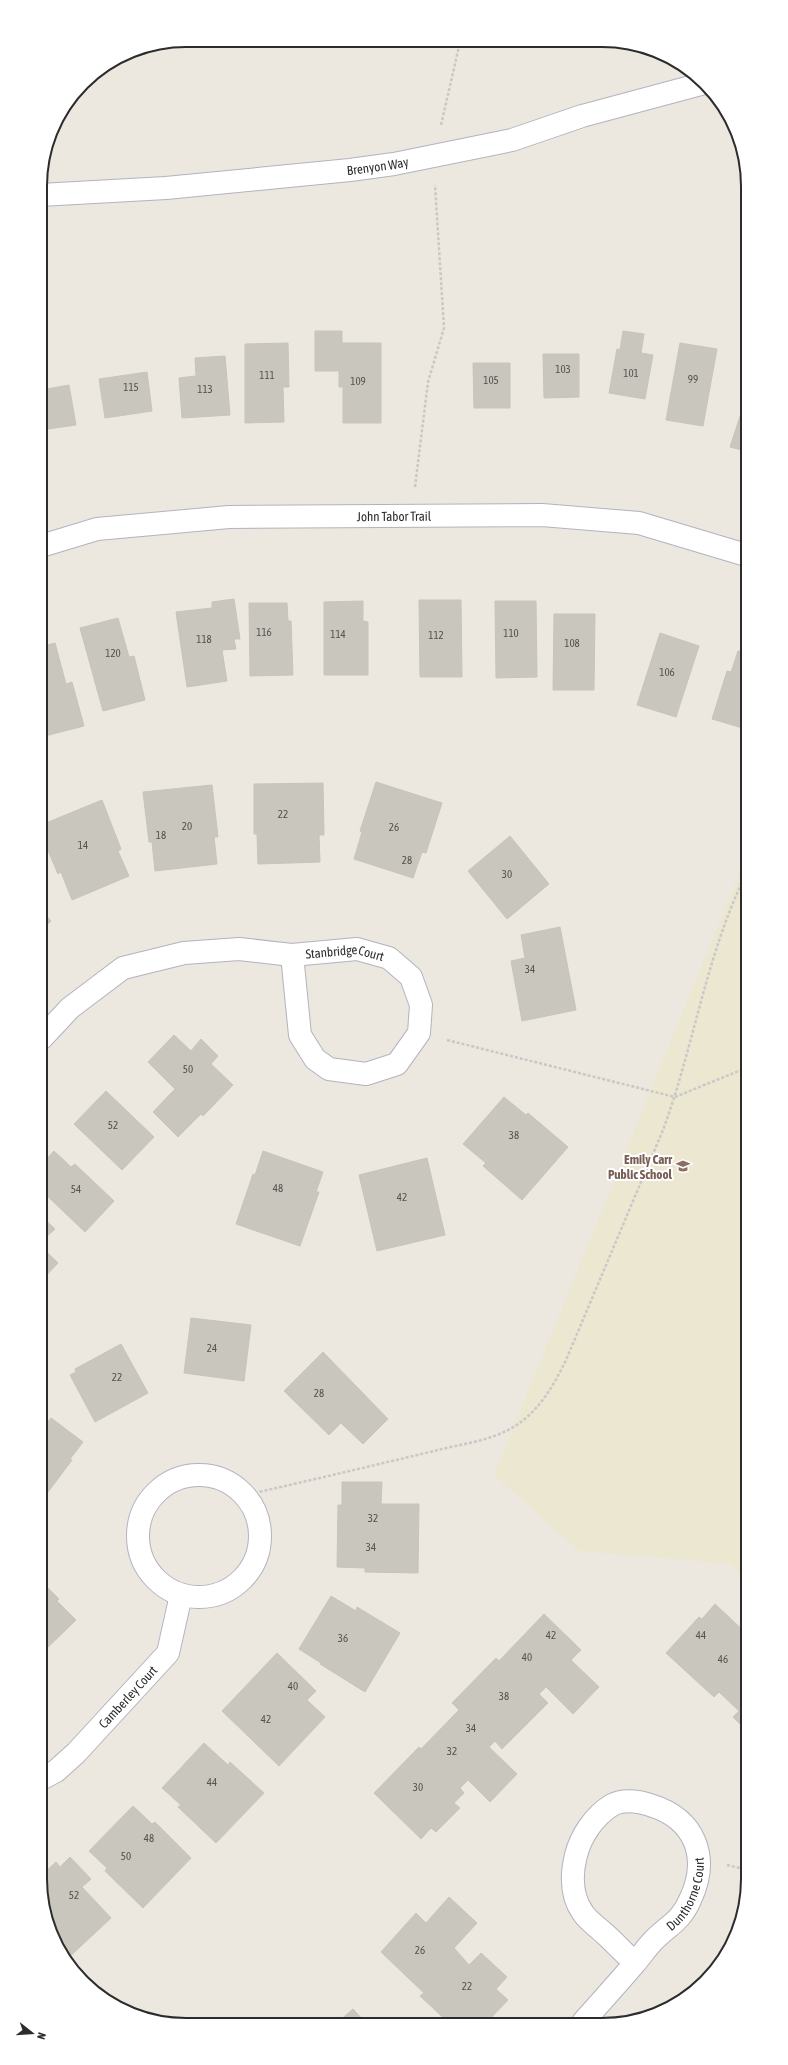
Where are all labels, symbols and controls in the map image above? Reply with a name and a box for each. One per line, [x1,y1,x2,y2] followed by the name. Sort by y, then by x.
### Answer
[346,154,411,178] street label: Brenyon Way
[555,363,571,375] house number: 103
[623,367,639,379] house number: 101
[259,369,275,381] house number: 111
[688,373,698,385] house number: 99
[483,374,499,386] house number: 105
[350,375,366,387] house number: 109
[123,381,139,393] house number: 115
[197,383,213,395] house number: 113
[357,509,432,524] street label: John Tabor Trail
[256,626,272,638] house number: 116
[503,627,519,639] house number: 110
[330,628,346,640] house number: 114
[428,629,444,641] house number: 112
[196,633,212,645] house number: 118
[564,637,580,649] house number: 108
[105,647,121,659] house number: 120
[659,666,675,678] house number: 106
[278,808,288,820] house number: 22
[182,820,192,832] house number: 20
[389,821,399,833] house number: 26
[156,829,166,841] house number: 18
[78,839,88,851] house number: 14
[402,854,412,866] house number: 28
[502,868,512,880] house number: 30
[305,942,386,964] street label: Stanbridge Court
[525,963,535,975] house number: 34
[183,1063,193,1075] house number: 50
[108,1119,118,1131] house number: 52
[509,1129,519,1141] house number: 38
[608,1152,673,1182] place label: Emily Carr Public School
[675,1158,691,1174] school or university icon: Emily Carr Public School
[273,1182,283,1194] house number: 48
[71,1183,81,1195] house number: 54
[397,1191,407,1203] house number: 42
[207,1342,217,1354] house number: 24
[112,1371,122,1383] house number: 22
[314,1387,324,1399] house number: 28
[368,1512,378,1524] house number: 32
[366,1541,376,1553] house number: 34
[546,1629,556,1641] house number: 42
[696,1629,706,1641] house number: 44
[338,1632,348,1644] house number: 36
[522,1651,532,1663] house number: 40
[718,1653,728,1665] house number: 46
[96,1663,161,1731] street label: Camberley Court
[288,1680,298,1692] house number: 40
[499,1690,509,1702] house number: 38
[261,1713,271,1725] house number: 42
[466,1722,476,1734] house number: 34
[447,1745,457,1757] house number: 32
[207,1776,217,1788] house number: 44
[413,1781,423,1793] house number: 30
[144,1832,154,1844] house number: 48
[121,1850,131,1862] house number: 50
[664,1857,707,1934] street label: Dunthorne Court
[69,1889,79,1901] house number: 52
[415,1944,425,1956] house number: 26
[462,1980,472,1992] house number: 22
[12,2013,52,2053] north arrow
[35,2031,48,2041] text: N

